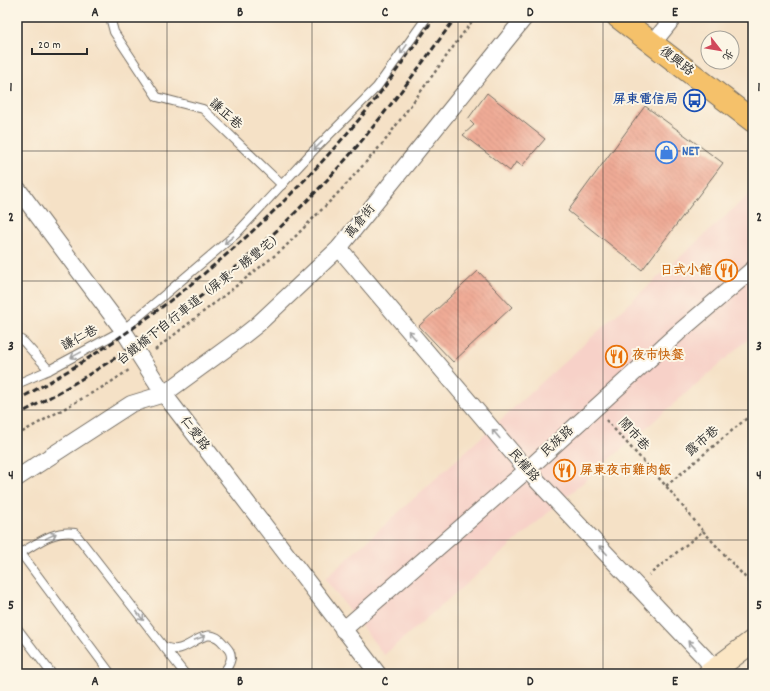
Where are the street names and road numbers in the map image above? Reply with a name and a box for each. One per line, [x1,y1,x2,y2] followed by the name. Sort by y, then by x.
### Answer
[655,43,697,81] street label: 復興路
[204,95,246,135] street label: 謙正巷
[341,201,381,243] street label: 萬倉街
[113,227,289,371] street label: 台鐵橋下自行車道（屏東～勝豐宅）
[58,321,102,357] street label: 謙仁巷
[175,413,213,455] street label: 仁愛路
[613,414,653,456] street label: 鬧市巷
[537,422,579,462] street label: 民族路
[682,422,724,462] street label: 露市巷
[503,445,543,487] street label: 民權路

